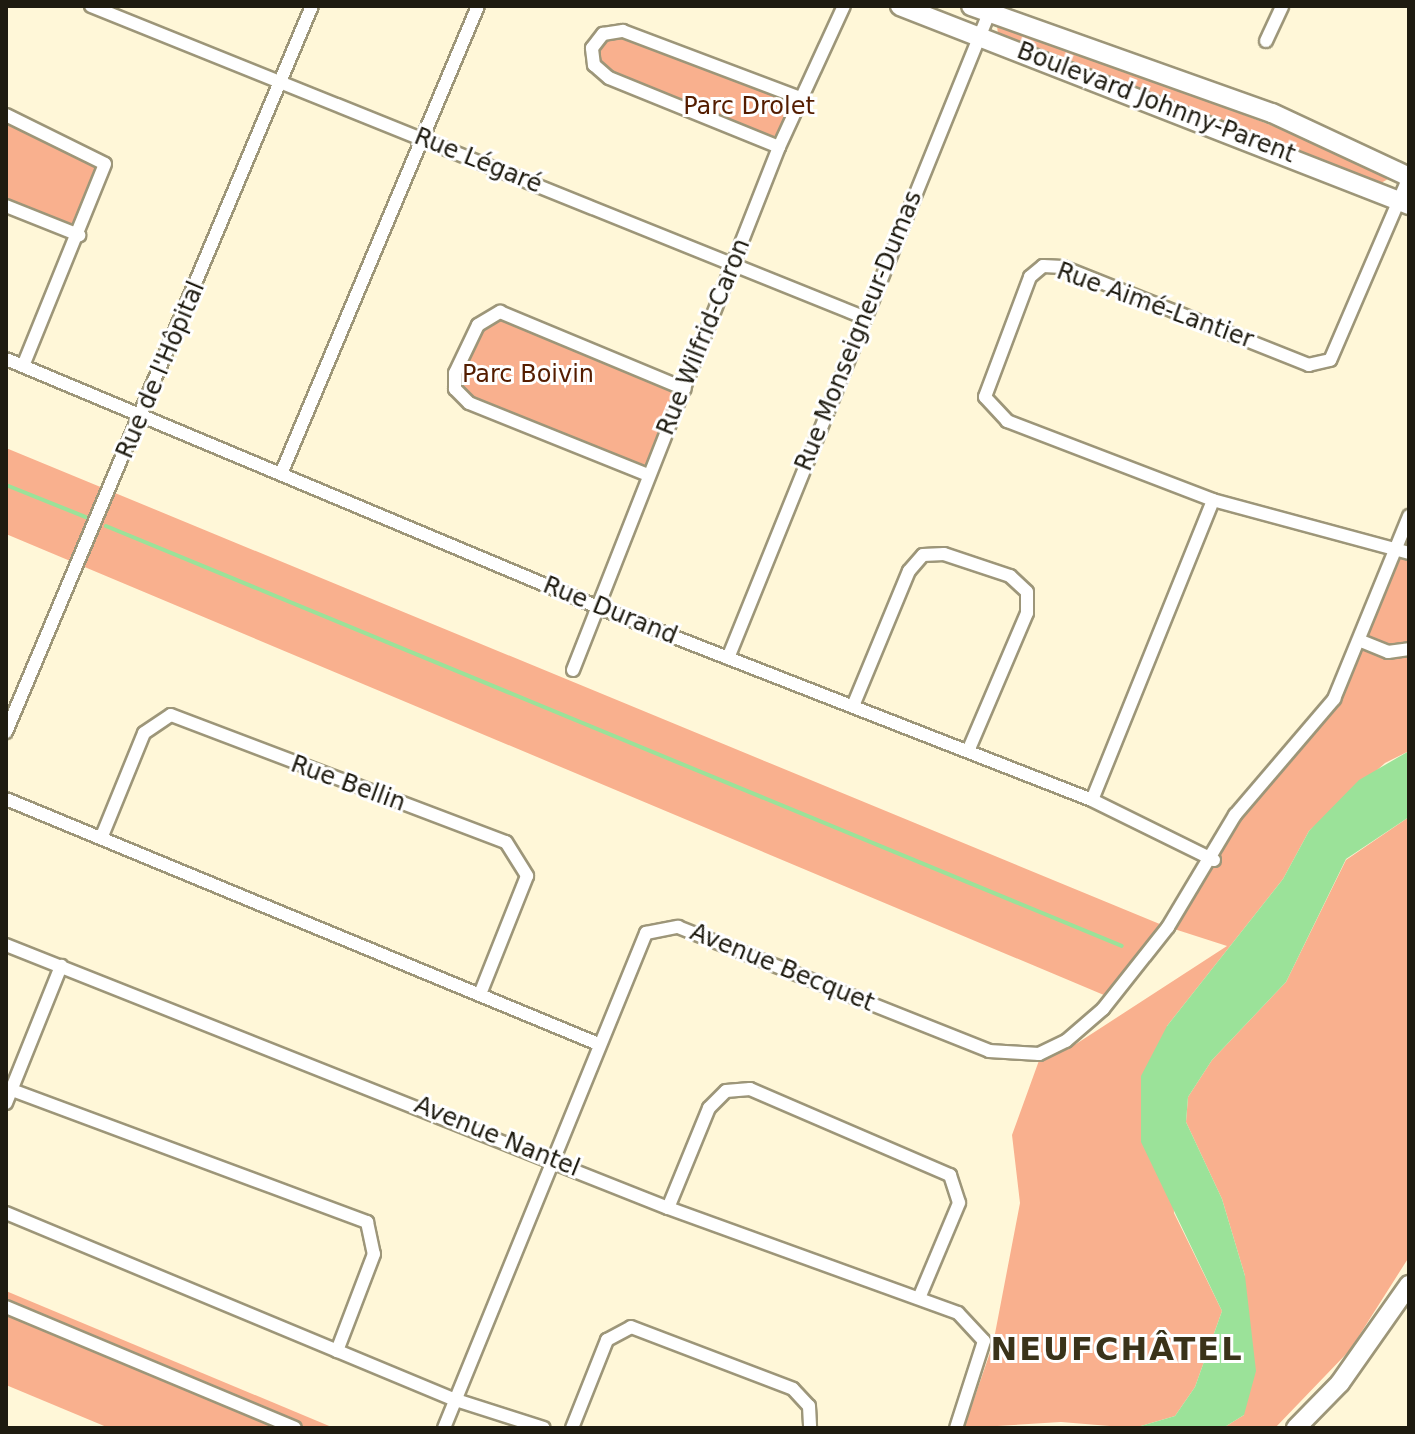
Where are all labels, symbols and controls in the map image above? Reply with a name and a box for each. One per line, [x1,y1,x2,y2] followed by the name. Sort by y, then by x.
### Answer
[1013,37,1299,169] street label: Boulevard Johnny-Parent
[683,93,815,121] park label: Parc Drolet
[410,122,546,200] street label: Rue Légaré
[790,187,928,475] street label: Rue Monseigneur-Dumas
[651,235,757,439] street label: Rue Wilfrid-Caron
[1053,257,1257,355] street label: Rue Aimé-Lantier
[111,277,211,463] street label: Rue de l'Hôpital
[462,361,594,389] park label: Parc Boivin
[539,571,681,651] street label: Rue Durand
[287,750,409,818] street label: Rue Bellin
[686,918,878,1018] street label: Avenue Becquet
[410,1091,584,1183] street label: Avenue Nantel
[990,1330,1244,1368] district label: NEUFCHÂTEL

